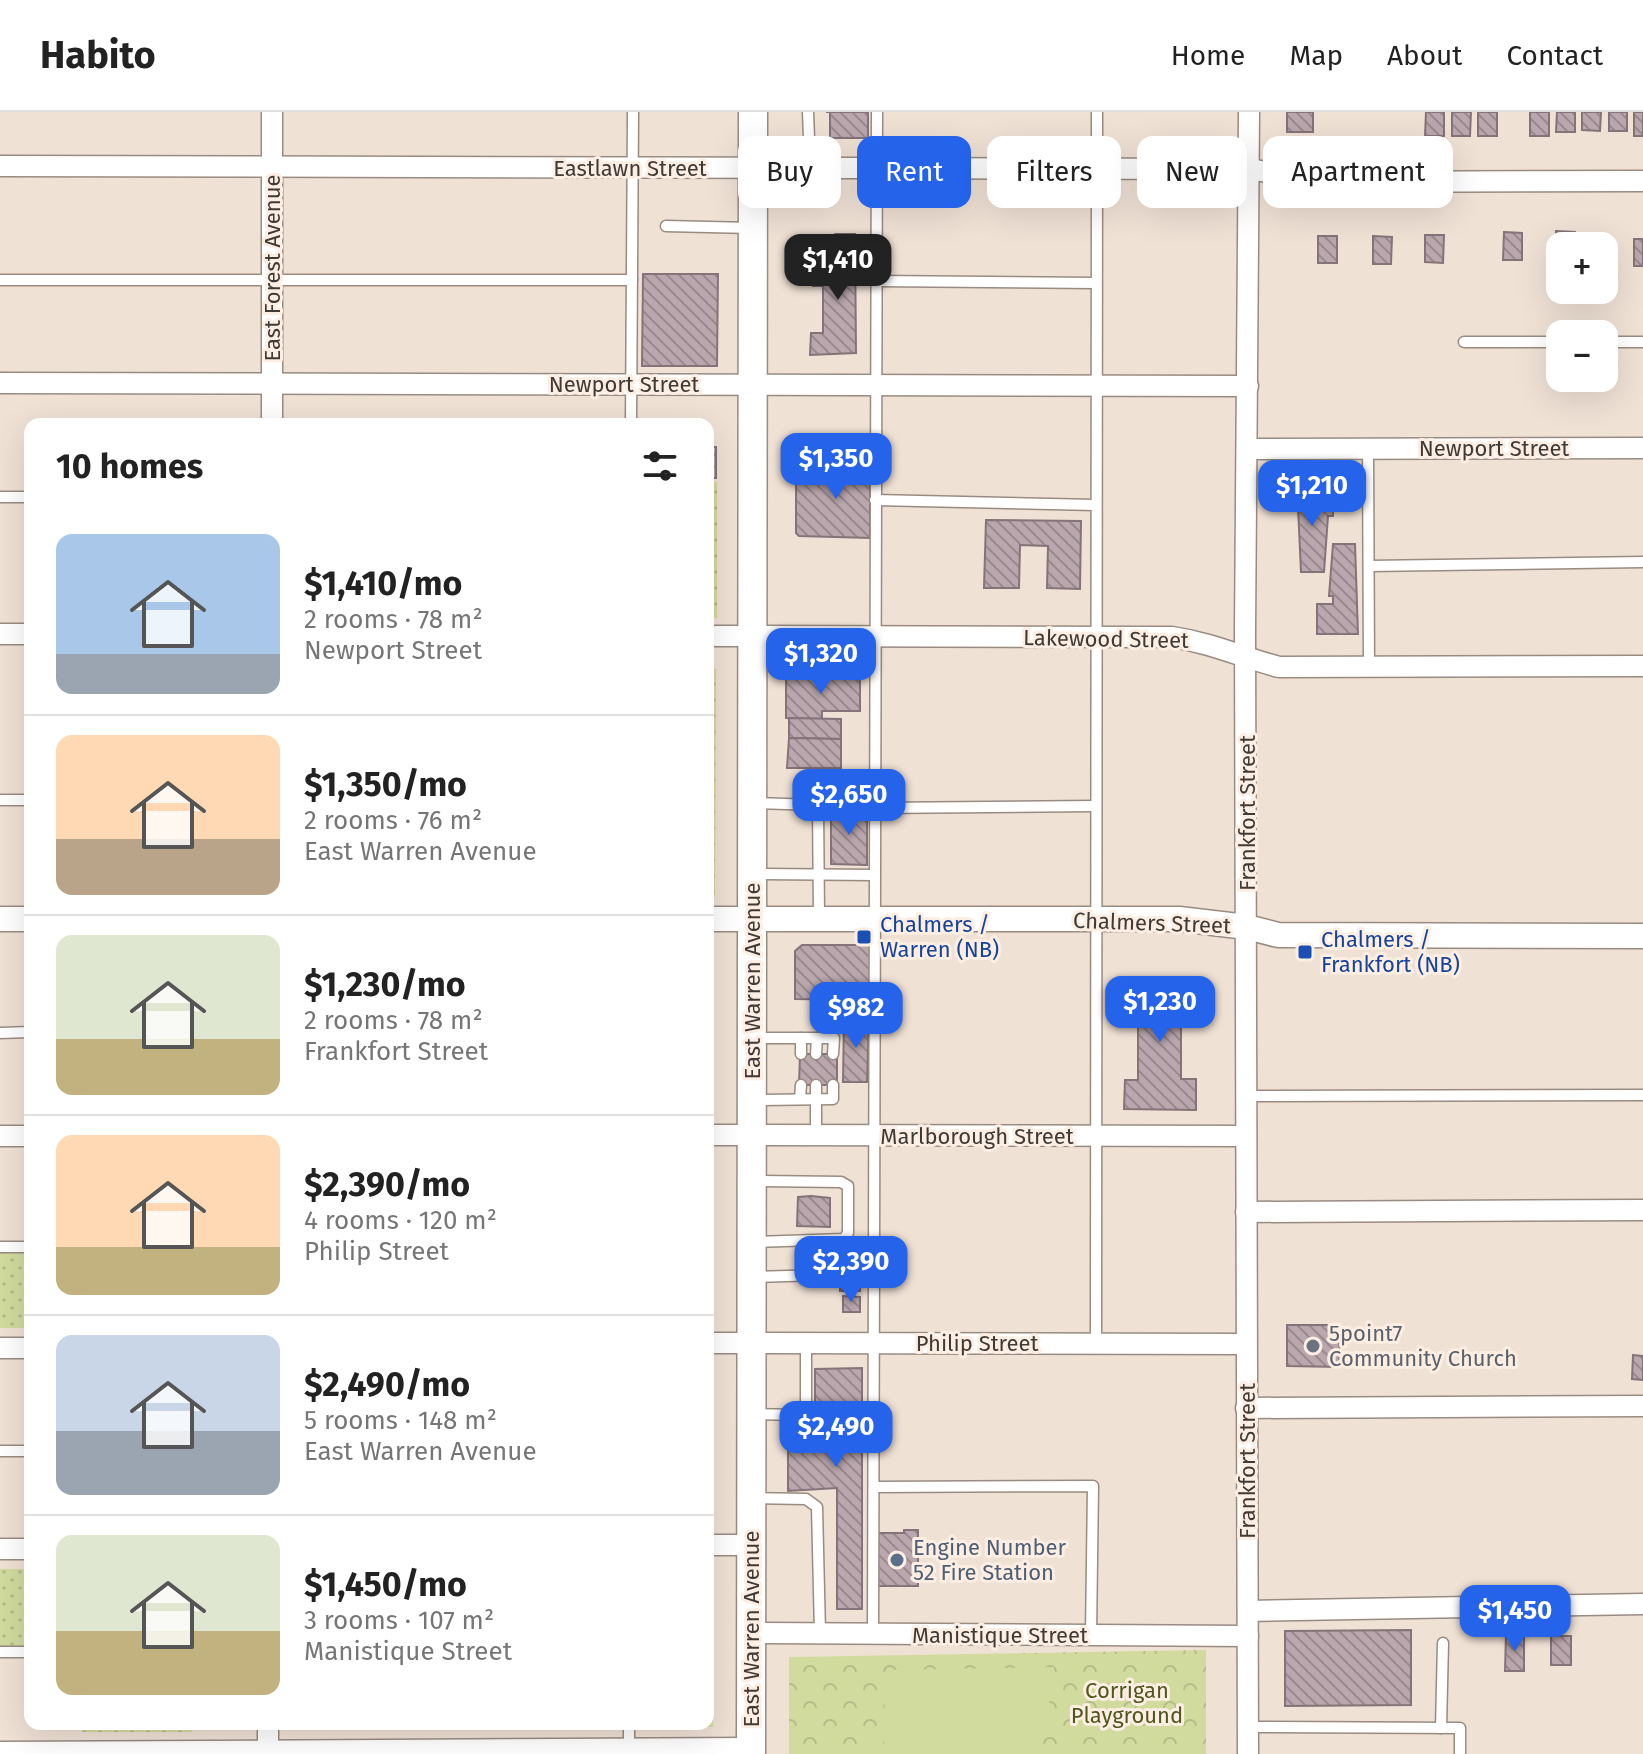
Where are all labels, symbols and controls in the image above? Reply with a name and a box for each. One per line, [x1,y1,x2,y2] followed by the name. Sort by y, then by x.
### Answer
[40,32,156,78] text: Habito
[1171,39,1245,72] text: Home
[1289,39,1343,72] text: Map
[1387,39,1462,72] text: About
[1506,39,1603,72] text: Contact
[738,136,841,208] chip: Buy
[857,136,971,208] chip: Rent
[987,136,1121,208] chip: Filters
[1137,136,1247,208] chip: New
[1263,136,1453,208] chip: Apartment
[553,155,707,182] street label: Eastlawn Street
[259,174,286,362] street label: East Forest Avenue
[1546,232,1618,392] map controls
[1546,232,1618,304] button: +
[773,234,903,302] pin: $1,410
[802,244,874,275] text: $1,410
[1546,320,1618,392] button: −
[549,371,699,398] street label: Newport Street
[771,433,901,501] pin: $1,350
[1419,435,1569,462] street label: Newport Street
[799,443,873,474] text: $1,350
[638,444,682,488] icon: filters
[56,446,203,487] text: 10 homes
[1247,460,1377,528] pin: $1,210
[1276,470,1348,501] text: $1,210
[304,563,462,604] text: $1,410/mo
[120,566,216,662] icon: home
[304,604,483,635] text: 2 rooms · 78 m²
[1023,624,1189,654] street label: Lakewood Street
[756,628,886,696] pin: $1,320
[304,635,482,666] text: Newport Street
[784,638,858,669] text: $1,320
[1234,735,1261,891] street label: Frankfort Street
[304,764,467,805] text: $1,350/mo
[120,767,216,863] icon: home
[784,769,914,837] pin: $2,650
[810,779,888,810] text: $2,650
[304,805,482,836] text: 2 rooms · 76 m²
[304,836,537,867] text: East Warren Avenue
[739,883,766,1079] street label: East Warren Avenue
[1073,907,1231,939] street label: Chalmers Street
[880,911,999,963] place label: Chalmers / Warren (NB)
[1321,926,1460,978] place label: Chalmers / Frankfort (NB)
[855,928,873,946] marker: Chalmers / Warren (NB)
[1296,943,1314,961] marker: Chalmers / Frankfort (NB)
[304,964,466,1005] text: $1,230/mo
[120,967,216,1063] icon: home
[1095,976,1225,1044] pin: $1,230
[809,982,903,1050] pin: $982
[1123,986,1197,1017] text: $1,230
[828,992,884,1023] text: $982
[304,1005,483,1036] text: 2 rooms · 78 m²
[304,1036,488,1067] text: Frankfort Street
[880,1123,1074,1150] street label: Marlborough Street
[304,1164,470,1205] text: $2,390/mo
[120,1167,216,1263] icon: home
[304,1205,497,1236] text: 4 rooms · 120 m²
[304,1236,449,1267] text: Philip Street
[786,1236,916,1304] pin: $2,390
[812,1246,890,1277] text: $2,390
[1329,1320,1517,1372] place label: 5point7 Community Church
[916,1330,1038,1357] street label: Philip Street
[1304,1337,1322,1355] marker: 5point7 Community Church
[304,1364,470,1405] text: $2,490/mo
[120,1367,216,1463] icon: home
[1234,1383,1261,1539] street label: Frankfort Street
[771,1401,901,1469] pin: $2,490
[304,1405,497,1436] text: 5 rooms · 148 m²
[797,1411,875,1442] text: $2,490
[304,1436,537,1467] text: East Warren Avenue
[738,1531,765,1727] street label: East Warren Avenue
[913,1534,1067,1586] place label: Engine Number 52 Fire Station
[888,1551,906,1569] marker: Engine Number 52 Fire Station
[304,1564,467,1605] text: $1,450/mo
[120,1567,216,1663] icon: home
[1450,1585,1580,1653] pin: $1,450
[1478,1595,1552,1626] text: $1,450
[304,1605,494,1636] text: 3 rooms · 107 m²
[912,1622,1088,1649] street label: Manistique Street
[304,1636,512,1667] text: Manistique Street
[1071,1677,1183,1729] park label: Corrigan Playground

